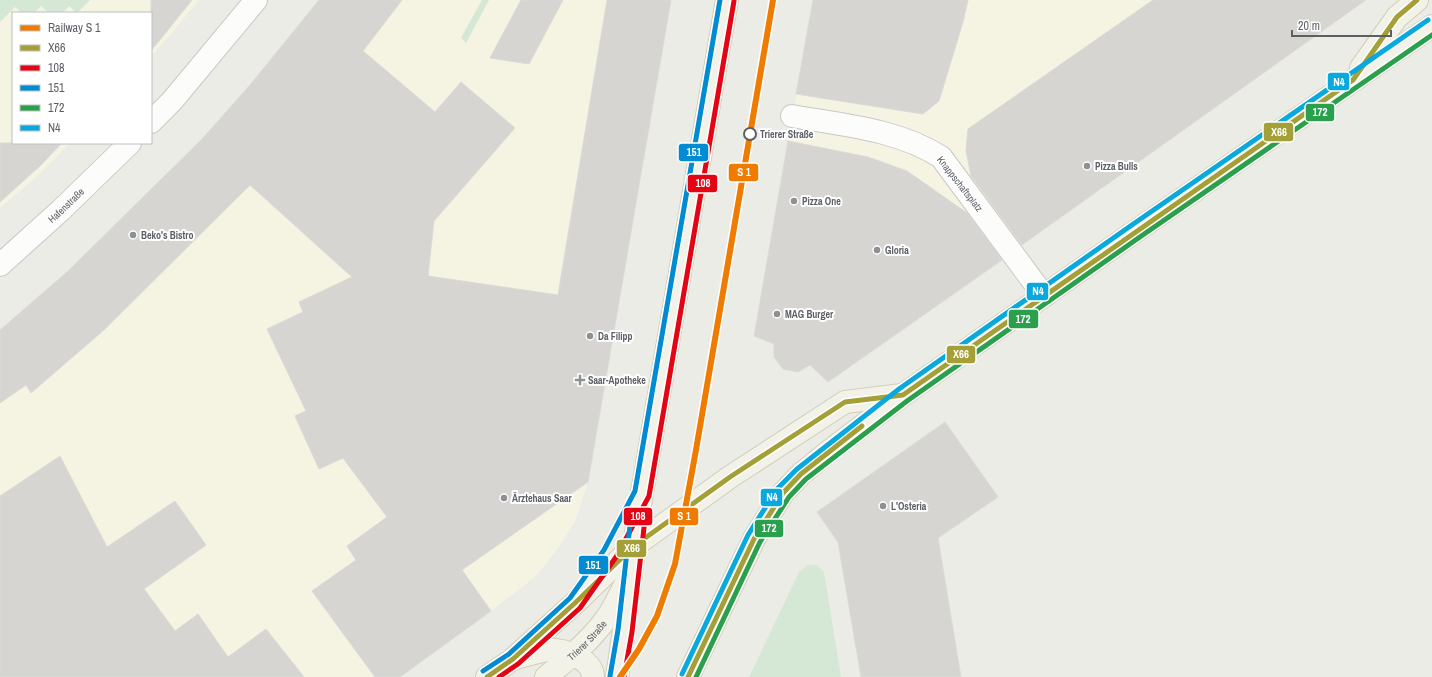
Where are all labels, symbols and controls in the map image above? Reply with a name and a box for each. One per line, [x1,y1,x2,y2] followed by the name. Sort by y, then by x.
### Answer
[12,12,152,144] legend
[1292,12,1391,38] scale bar
[1298,18,1320,34] text: 20 m
[48,20,101,36] text: Railway S 1
[48,40,66,56] text: X66
[48,60,64,76] text: 108
[1327,72,1350,91] line badge: N4
[1333,75,1345,89] text: N4
[48,80,65,96] text: 151
[48,100,64,116] text: 172
[1305,103,1335,122] line badge: 172
[1312,105,1328,119] text: 172
[48,120,61,136] text: N4
[1263,122,1294,142] line badge: X66
[1271,125,1287,139] text: X66
[743,127,757,141] marker: Trierer Straße
[760,128,814,141] place label: Trierer Straße
[678,143,709,162] line badge: 151
[686,145,702,159] text: 151
[934,154,986,214] street label: Knappschaftsplatz
[1095,160,1138,173] place label: Pizza Bulls
[1082,161,1092,171] marker: Pizza Bulls
[728,163,759,182] line badge: S 1
[737,165,751,179] text: S 1
[687,174,718,193] line badge: 108
[695,176,711,190] text: 108
[45,185,87,225] street label: Hafenstraße
[802,195,841,208] place label: Pizza One
[789,196,799,206] marker: Pizza One
[141,229,194,242] place label: Beko's Bistro
[128,230,138,240] marker: Beko's Bistro
[885,244,909,257] place label: Gloria
[872,245,882,255] marker: Gloria
[1026,282,1049,301] line badge: N4
[1032,284,1044,298] text: N4
[785,308,834,321] place label: MAG Burger
[772,309,782,319] marker: MAG Burger
[1008,309,1039,329] line badge: 172
[1015,312,1031,326] text: 172
[598,330,633,343] place label: Da Filipp
[585,331,595,341] marker: Da Filipp
[946,345,976,364] line badge: X66
[953,347,969,361] text: X66
[588,374,646,387] place label: Saar-Apotheke
[575,375,585,385] marker: Saar-Apotheke
[760,488,783,507] line badge: N4
[766,490,778,504] text: N4
[512,491,573,505] place label: Ärztehaus Saar
[499,493,509,503] marker: Ärztehaus Saar
[891,500,927,513] place label: L'Osteria
[878,501,888,511] marker: L'Osteria
[623,507,653,526] line badge: 108
[669,507,699,526] line badge: S 1
[630,509,646,523] text: 108
[677,509,691,523] text: S 1
[754,519,784,538] line badge: 172
[761,521,777,535] text: 172
[616,539,647,558] line badge: X66
[624,541,640,555] text: X66
[578,555,609,575] line badge: 151
[585,558,601,572] text: 151
[564,617,610,663] street label: Trierer Straße

